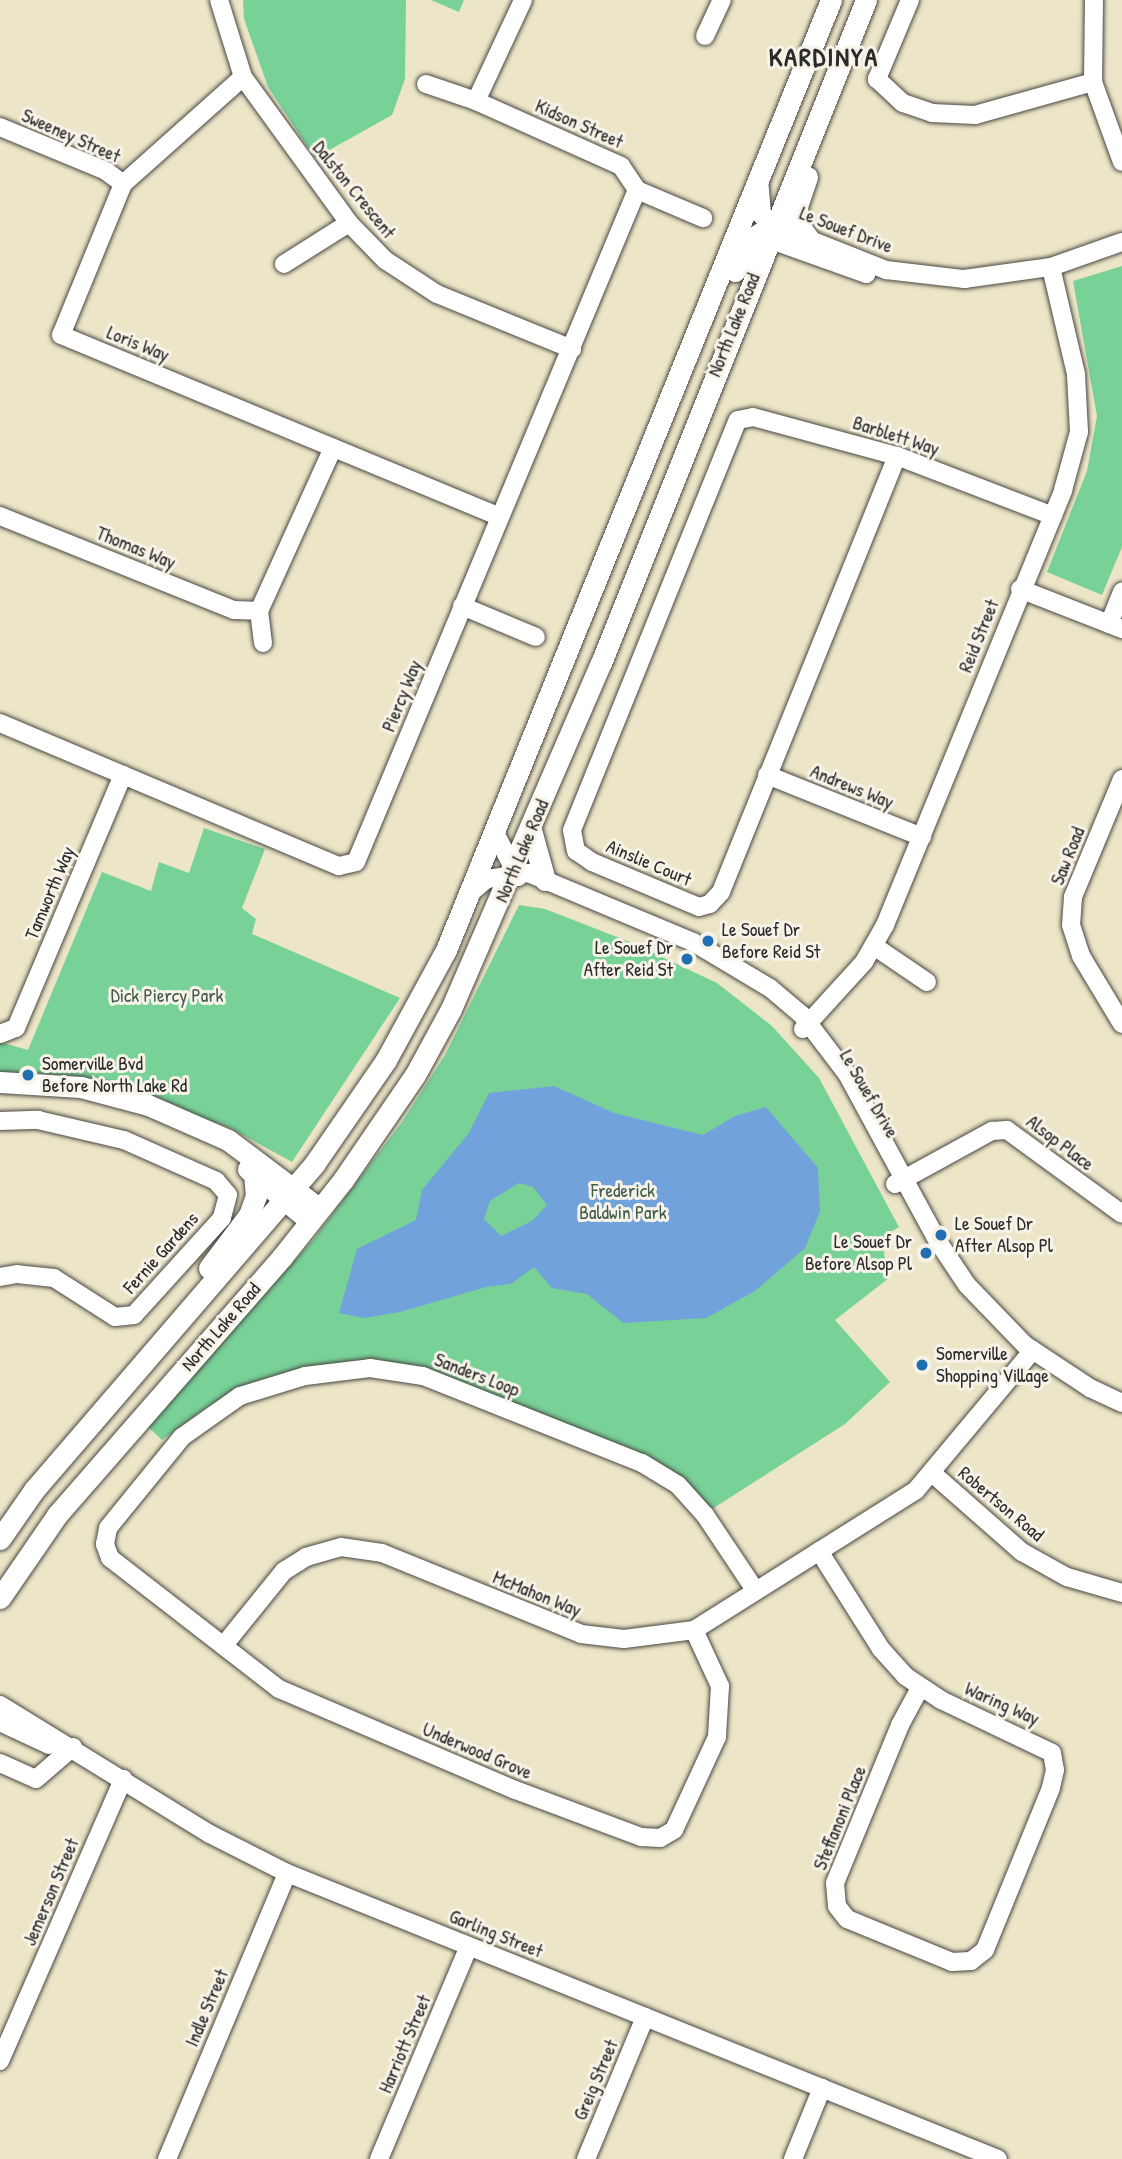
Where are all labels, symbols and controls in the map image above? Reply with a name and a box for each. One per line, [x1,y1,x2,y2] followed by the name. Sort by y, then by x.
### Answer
[770,41,878,73] district label: KARDINYA
[532,95,626,153] street label: Kidson Street
[18,104,124,168] street label: Sweeney Street
[308,137,400,243] street label: Dalston Crescent
[796,202,896,258] street label: Le Souef Drive
[703,270,765,380] street label: North Lake Road
[104,321,172,367] street label: Loris Way
[850,411,942,461] street label: Barblett Way
[93,522,179,574] street label: Thomas Way
[954,596,1004,676] street label: Reid Street
[377,657,427,735] street label: Piercy Way
[807,760,897,814] street label: Andrews Way
[490,796,554,906] street label: North Lake Road
[1046,824,1090,888] street label: Saw Road
[603,835,695,891] street label: Ainslie Court
[20,843,80,943] street label: Tamworth Way
[722,919,820,963] place label: Le Souef Dr Before Reid St
[700,933,716,949] marker: Le Souef Dr Before Reid St
[584,937,673,981] place label: Le Souef Dr After Reid St
[679,951,695,967] marker: Le Souef Dr After Reid St
[111,985,223,1007] park label: Dick Piercy Park
[835,1046,903,1142] street label: Le Souef Drive
[42,1053,187,1097] place label: Somerville Bvd Before North Lake Rd
[20,1067,36,1083] marker: Somerville Bvd Before North Lake Rd
[1022,1110,1098,1176] street label: Alsop Place
[579,1180,667,1224] park label: Frederick Baldwin Park
[119,1208,203,1298] street label: Fernie Gardens
[955,1213,1053,1257] place label: Le Souef Dr After Alsop Pl
[933,1227,949,1243] marker: Le Souef Dr After Alsop Pl
[805,1231,912,1275] place label: Le Souef Dr Before Alsop Pl
[918,1245,934,1261] marker: Le Souef Dr Before Alsop Pl
[176,1278,266,1376] street label: North Lake Road
[936,1343,1049,1387] place label: Somerville Shopping Village
[431,1348,523,1402] street label: Sanders Loop
[914,1357,930,1373] marker: Somerville Shopping Village
[954,1462,1048,1546] street label: Robertson Road
[490,1566,584,1622] street label: McMahon Way
[961,1677,1043,1731] street label: Waring Way
[419,1718,535,1784] street label: Underwood Grove
[809,1763,871,1873] street label: Steffanoni Place
[18,1835,84,1949] street label: Jemerson Street
[446,1905,546,1963] street label: Garling Street
[181,1966,233,2050] street label: Indle Street
[374,1991,436,2097] street label: Harriott Street
[569,2036,623,2124] street label: Greig Street

